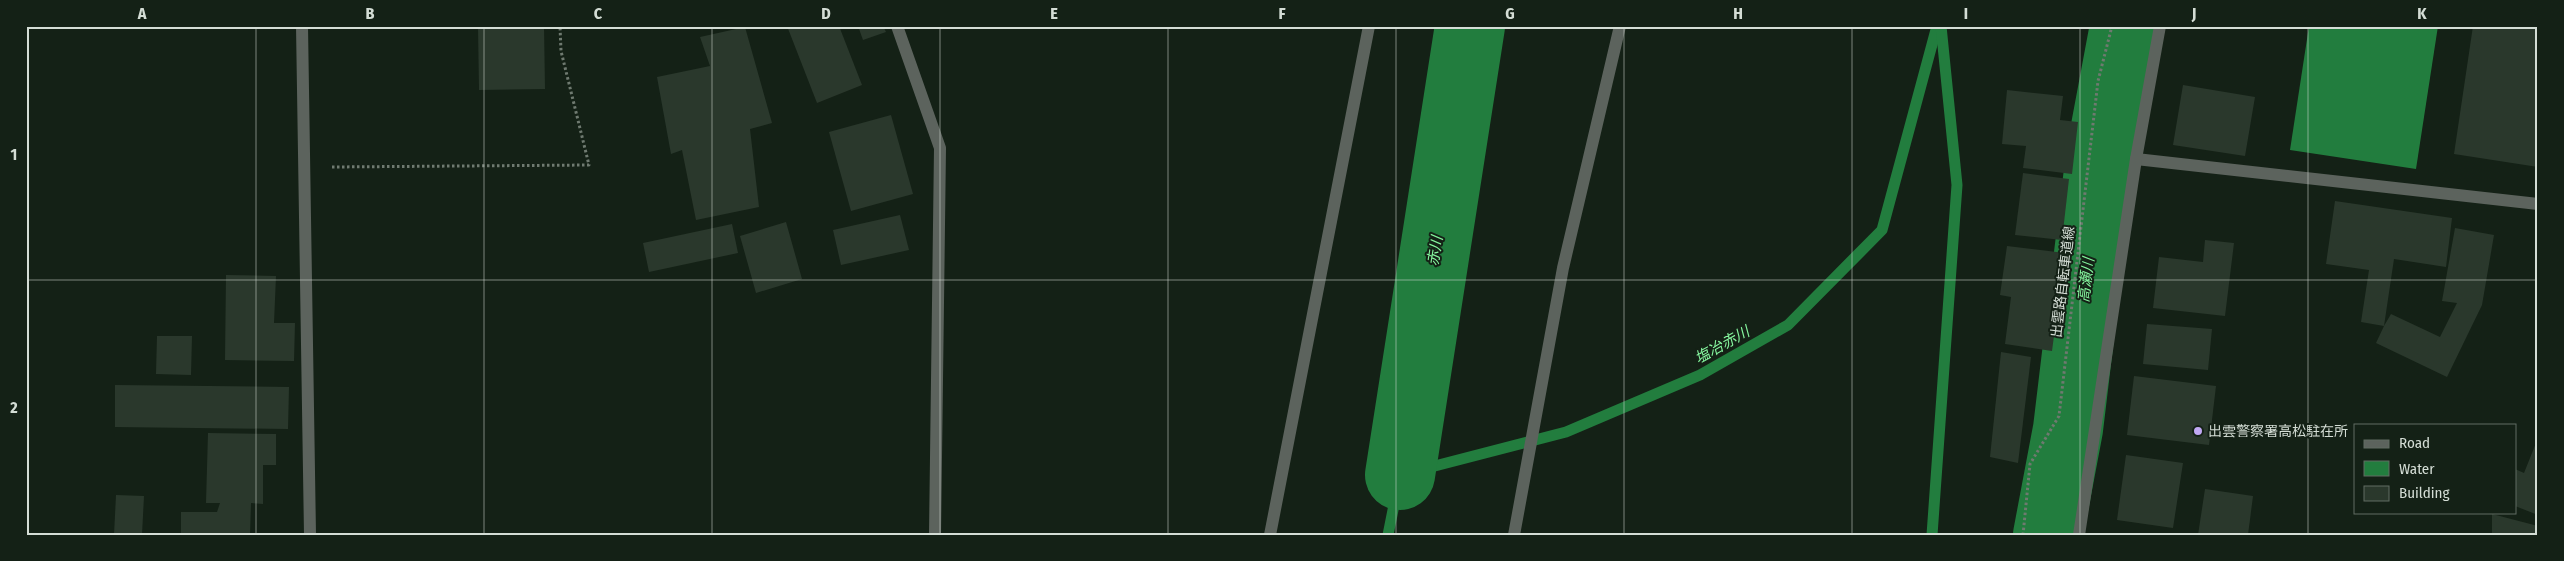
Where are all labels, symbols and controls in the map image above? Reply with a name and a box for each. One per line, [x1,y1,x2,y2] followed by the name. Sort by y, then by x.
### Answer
[137,4,147,23] text: A
[366,4,375,23] text: B
[594,4,603,23] text: C
[821,4,831,23] text: D
[1050,4,1058,23] text: E
[1278,4,1286,23] text: F
[1505,4,1515,23] text: G
[1733,4,1743,23] text: H
[1964,4,1968,23] text: I
[2191,4,2196,23] text: J
[2417,4,2427,23] text: K
[11,145,17,164] text: 1
[2048,225,2078,339] street label: 出雲路自転車道線
[1424,233,1447,267] water label: 赤川
[2074,255,2098,303] water label: 高瀬川
[1691,322,1754,367] water label: 塩冶赤川
[9,398,18,417] text: 2
[2208,423,2348,440] place label: 出雲警察署高松駐在所
[2354,424,2516,514] legend
[2192,425,2204,437] marker: 出雲警察署高松駐在所
[2399,434,2430,452] text: Road
[2399,460,2435,478] text: Water
[2399,484,2450,502] text: Building

